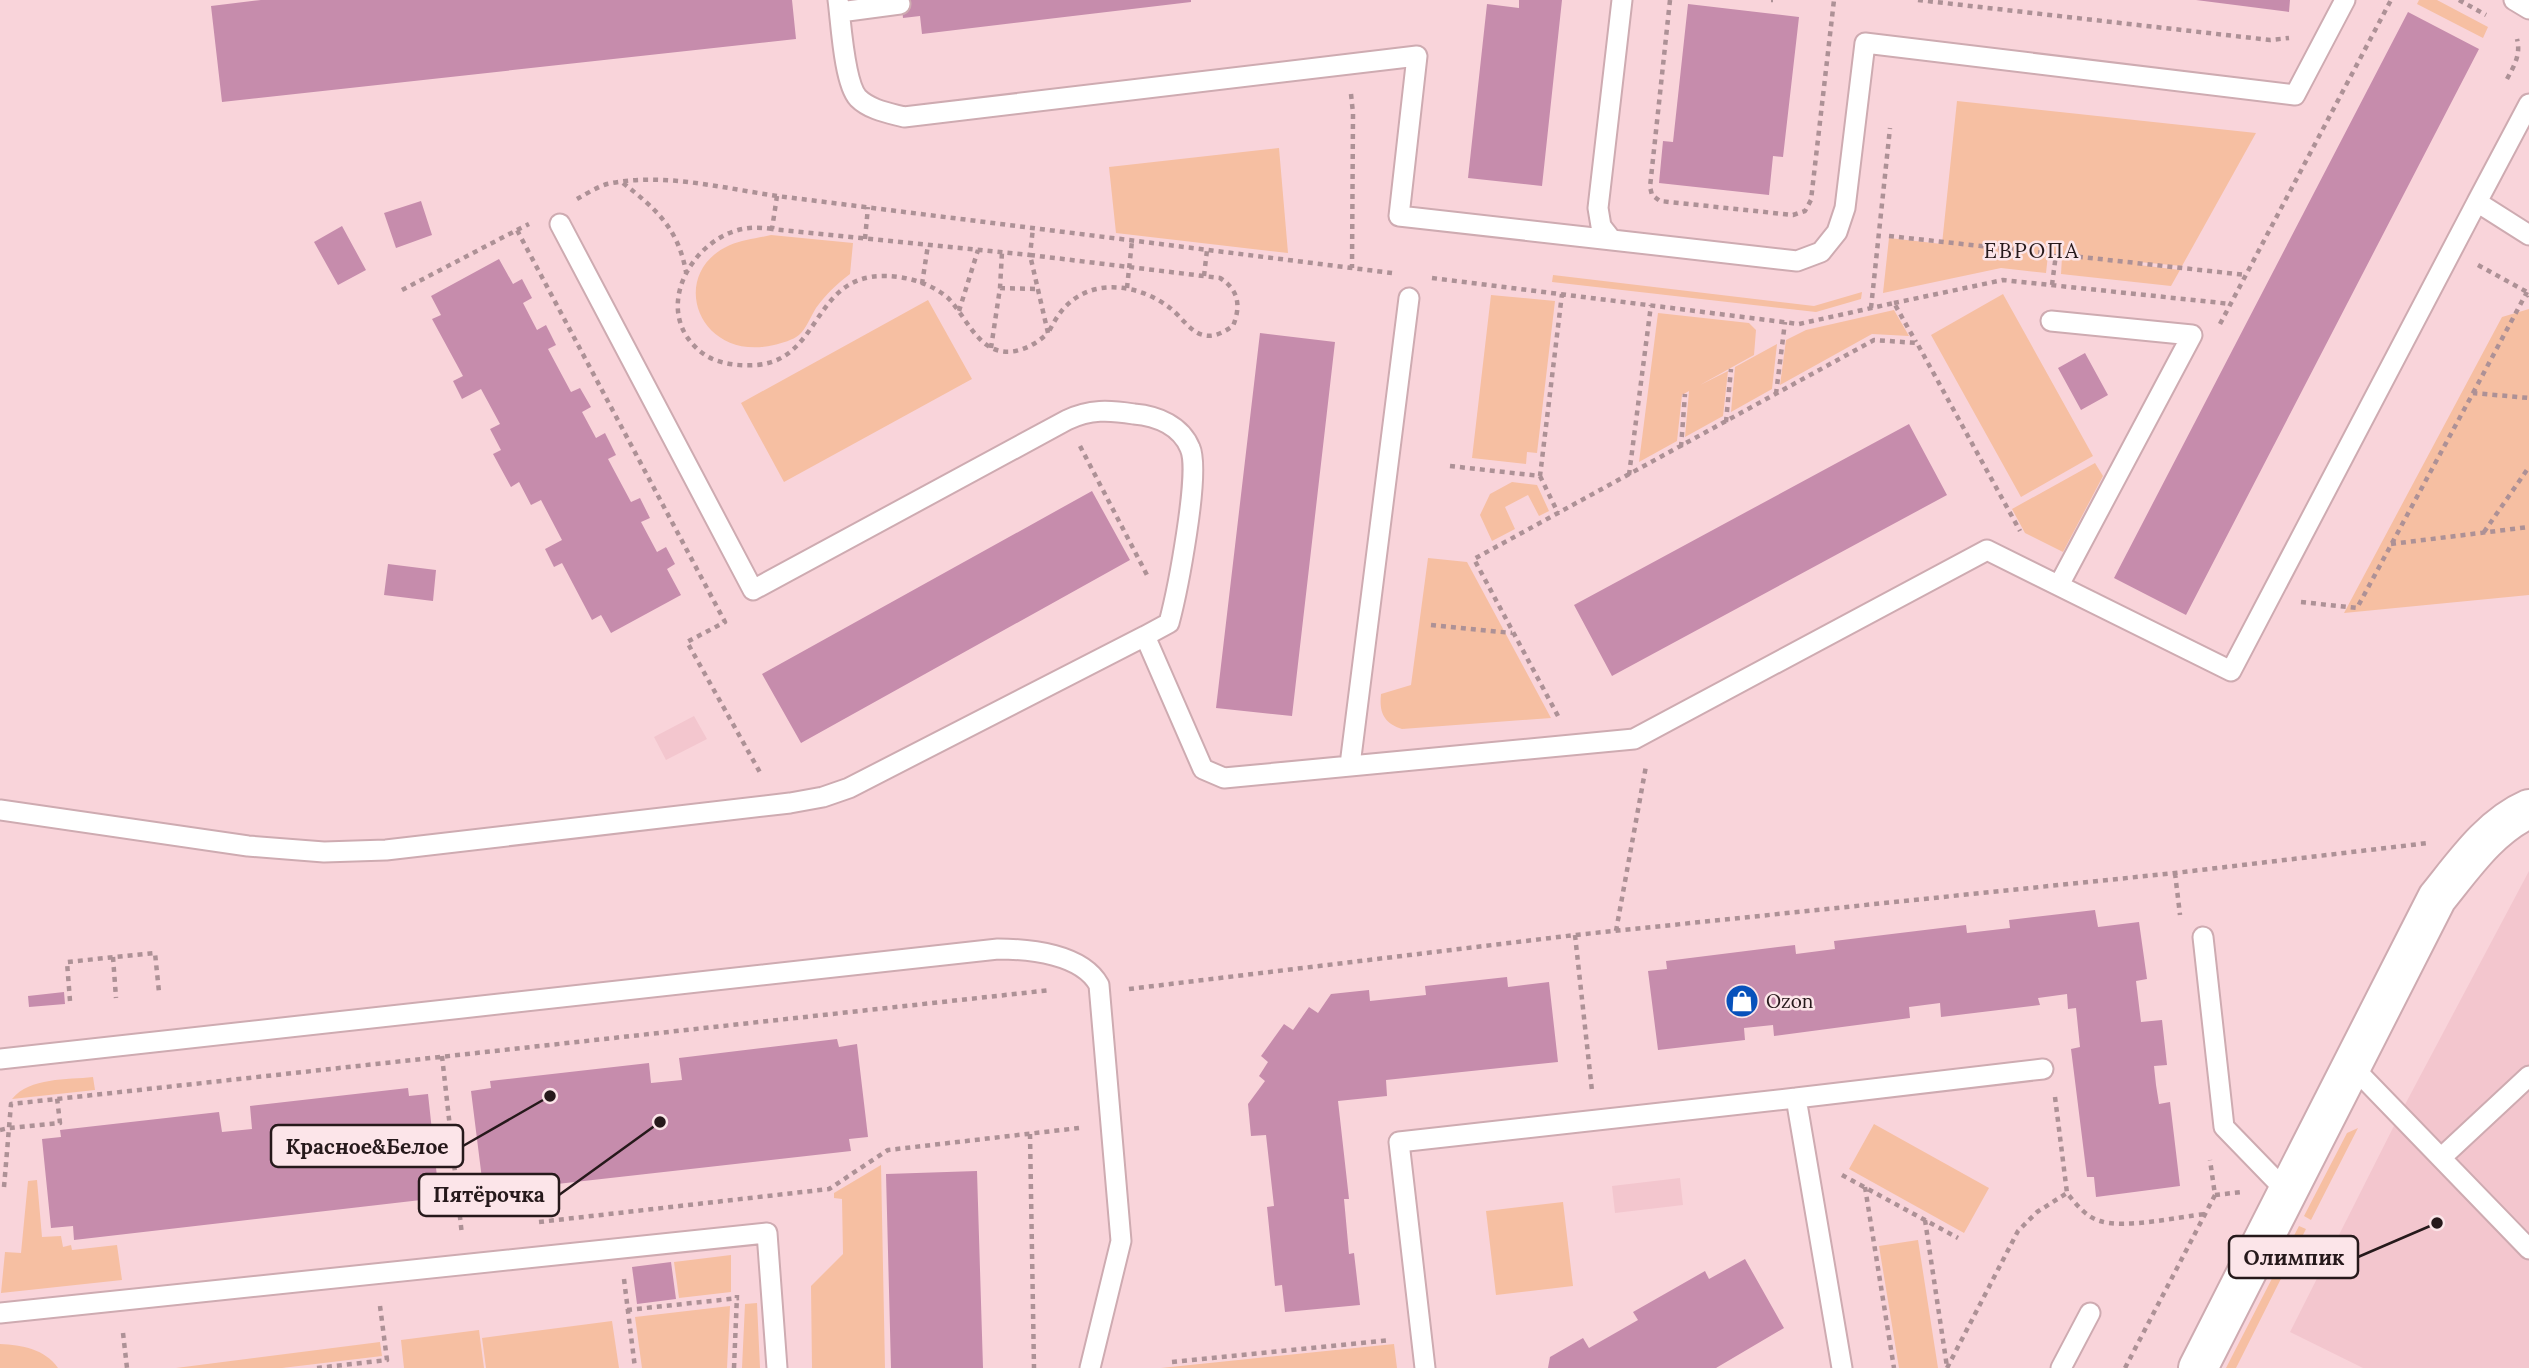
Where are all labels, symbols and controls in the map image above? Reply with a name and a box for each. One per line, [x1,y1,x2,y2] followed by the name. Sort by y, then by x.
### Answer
[1984,237,2080,264] district label: ЕВРОПА
[1723,982,1761,1020] shop icon: Ozon
[1766,989,1813,1013] place label: Ozon
[271,1125,463,1167] callout: Красное&Белое
[285,1133,449,1160] text: Красное&Белое
[419,1174,559,1216] callout: Пятёрочка
[433,1181,545,1208] text: Пятёрочка
[2229,1236,2358,1278] callout: Олимпик
[2243,1244,2345,1271] text: Олимпик

